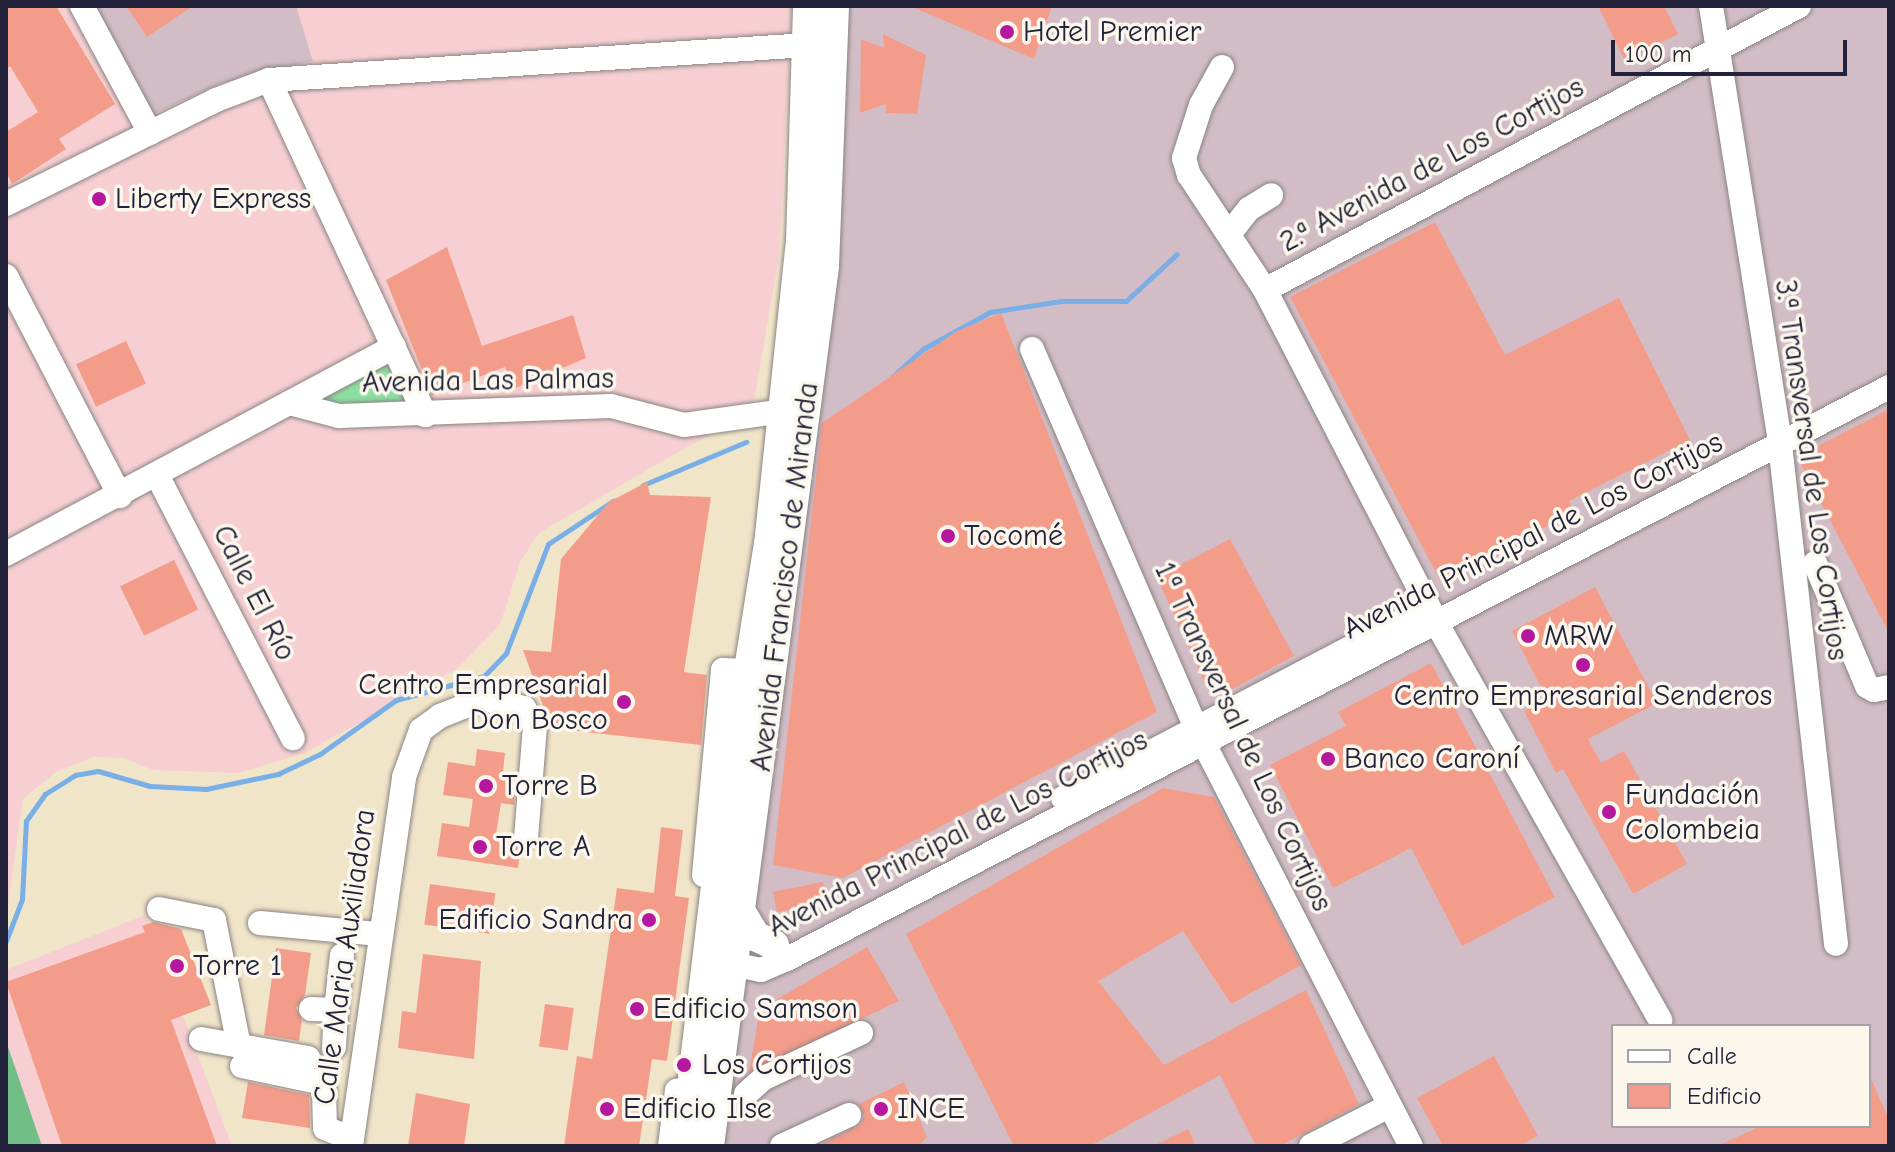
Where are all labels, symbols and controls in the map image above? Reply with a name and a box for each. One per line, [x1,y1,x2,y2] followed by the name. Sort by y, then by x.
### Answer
[1023,14,1201,50] place label: Hotel Premier
[998,23,1016,41] marker: Hotel Premier
[1615,24,1851,74] scale bar
[1625,40,1692,68] text: 100 m
[1274,70,1590,260] street label: 2.ª Avenida de Los Cortijos
[115,181,311,217] place label: Liberty Express
[90,190,108,208] marker: Liberty Express
[1766,277,1856,663] street label: 3.ª Transversal de Los Cortijos
[362,361,614,401] street label: Avenida Las Palmas
[743,380,827,774] street label: Avenida Francisco de Miranda
[1337,424,1729,648] street label: Avenida Principal de Los Cortijos
[964,518,1063,554] place label: Tocomé
[205,519,303,667] street label: Calle El Río
[939,527,957,545] marker: Tocomé
[1146,557,1340,917] street label: 1.ª Transversal de Los Cortijos
[1544,618,1613,654] place label: MRW
[1519,627,1537,645] marker: MRW
[1574,656,1592,674] marker: Centro Empresarial Senderos
[358,667,608,738] place label: Centro Empresarial Don Bosco
[1394,678,1772,714] place label: Centro Empresarial Senderos
[615,693,633,711] marker: Centro Empresarial Don Bosco
[762,722,1154,946] street label: Avenida Principal de Los Cortijos
[1344,741,1520,777] place label: Banco Caroní
[1319,750,1337,768] marker: Banco Caroní
[502,768,598,804] place label: Torre B
[477,777,495,795] marker: Torre B
[1625,777,1760,848] place label: Fundación Colombeia
[1600,803,1618,821] marker: Fundación Colombeia
[306,807,384,1107] street label: Calle Maria Auxiliadora
[496,829,590,865] place label: Torre A
[471,838,489,856] marker: Torre A
[439,902,633,938] place label: Edificio Sandra
[640,911,658,929] marker: Edificio Sandra
[193,948,282,984] place label: Torre 1
[168,957,186,975] marker: Torre 1
[653,991,858,1027] place label: Edificio Samson
[628,1000,646,1018] marker: Edificio Samson
[1611,1024,1871,1128] legend
[1687,1042,1737,1070] text: Calle
[702,1047,851,1083] place label: Los Cortijos
[673,1054,695,1076] marker: Los Cortijos
[1687,1082,1762,1110] text: Edificio
[623,1091,772,1127] place label: Edificio Ilse
[897,1091,965,1127] place label: INCE
[598,1100,616,1118] marker: Edificio Ilse
[872,1100,890,1118] marker: INCE

